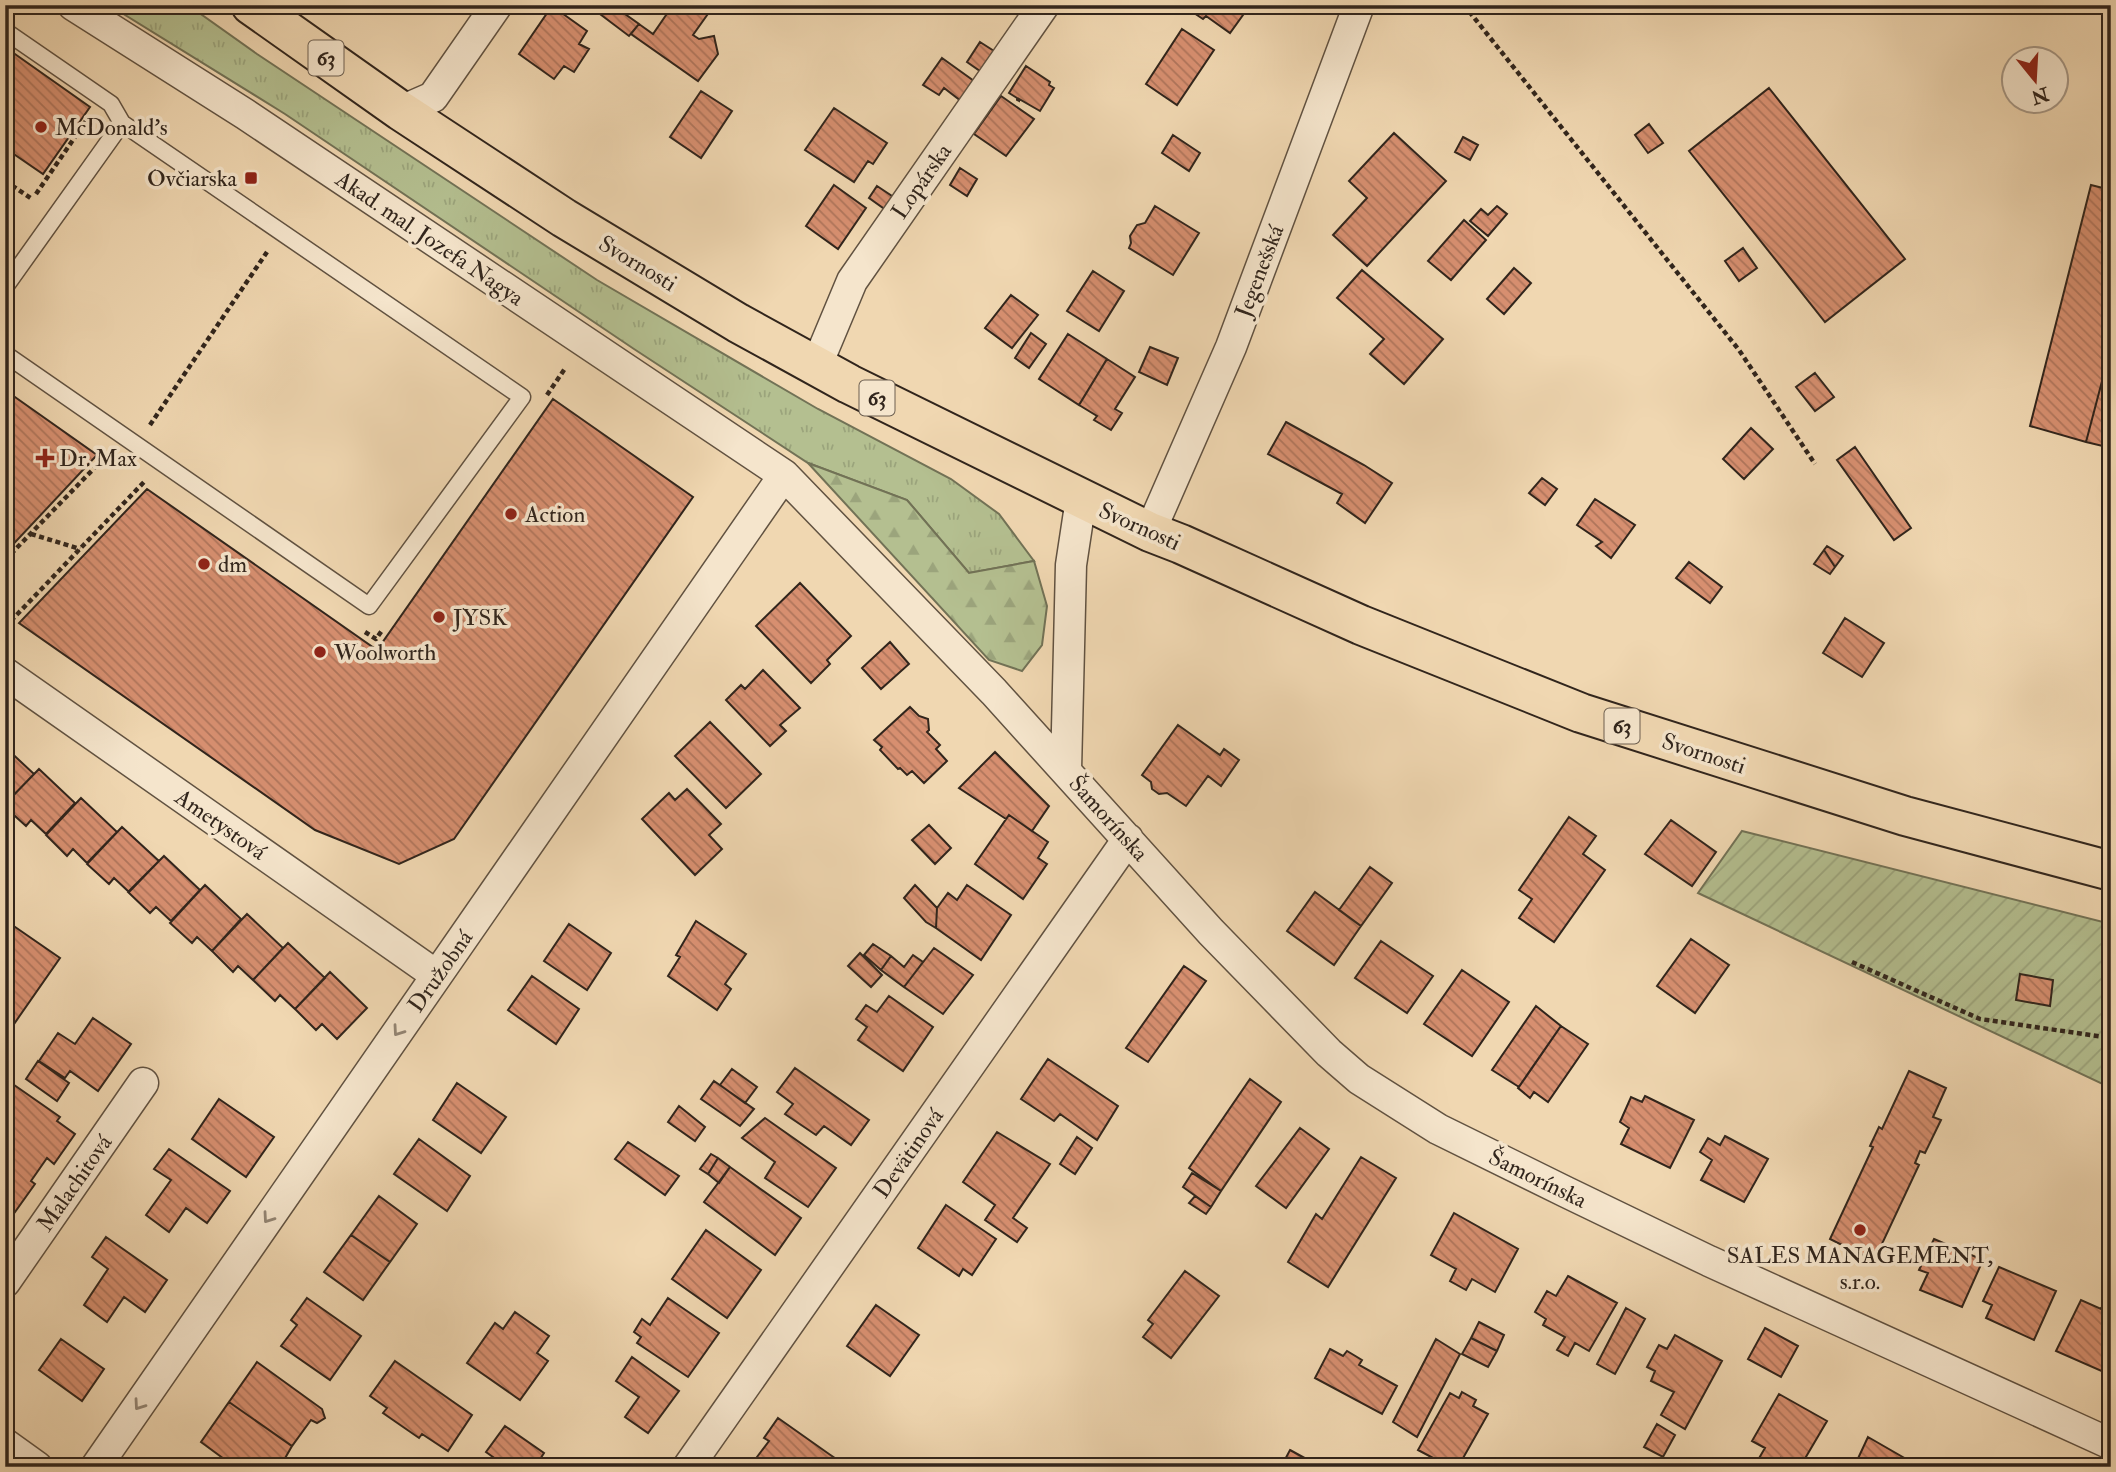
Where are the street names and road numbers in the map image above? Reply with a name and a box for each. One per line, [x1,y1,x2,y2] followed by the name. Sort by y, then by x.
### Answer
[308,41,344,76] road number: 63
[885,137,959,225] street label: Lopárska
[329,164,530,313] street label: Akad. mal. Jozefa Nagya
[1228,220,1291,323] street label: Jegenešská
[593,229,682,298] street label: Svornosti
[860,380,894,416] road number: 63
[1095,496,1185,557] street label: Svornosti
[1604,708,1640,744] road number: 63
[1658,726,1749,781] street label: Svornosti
[1062,769,1155,868] street label: Šamorínska
[169,782,272,867] street label: Ametystová
[402,924,480,1018] street label: Družobná
[867,1102,950,1204] street label: Devätinová
[30,1129,119,1237] street label: Malachitová
[1484,1142,1592,1215] street label: Šamorínska

